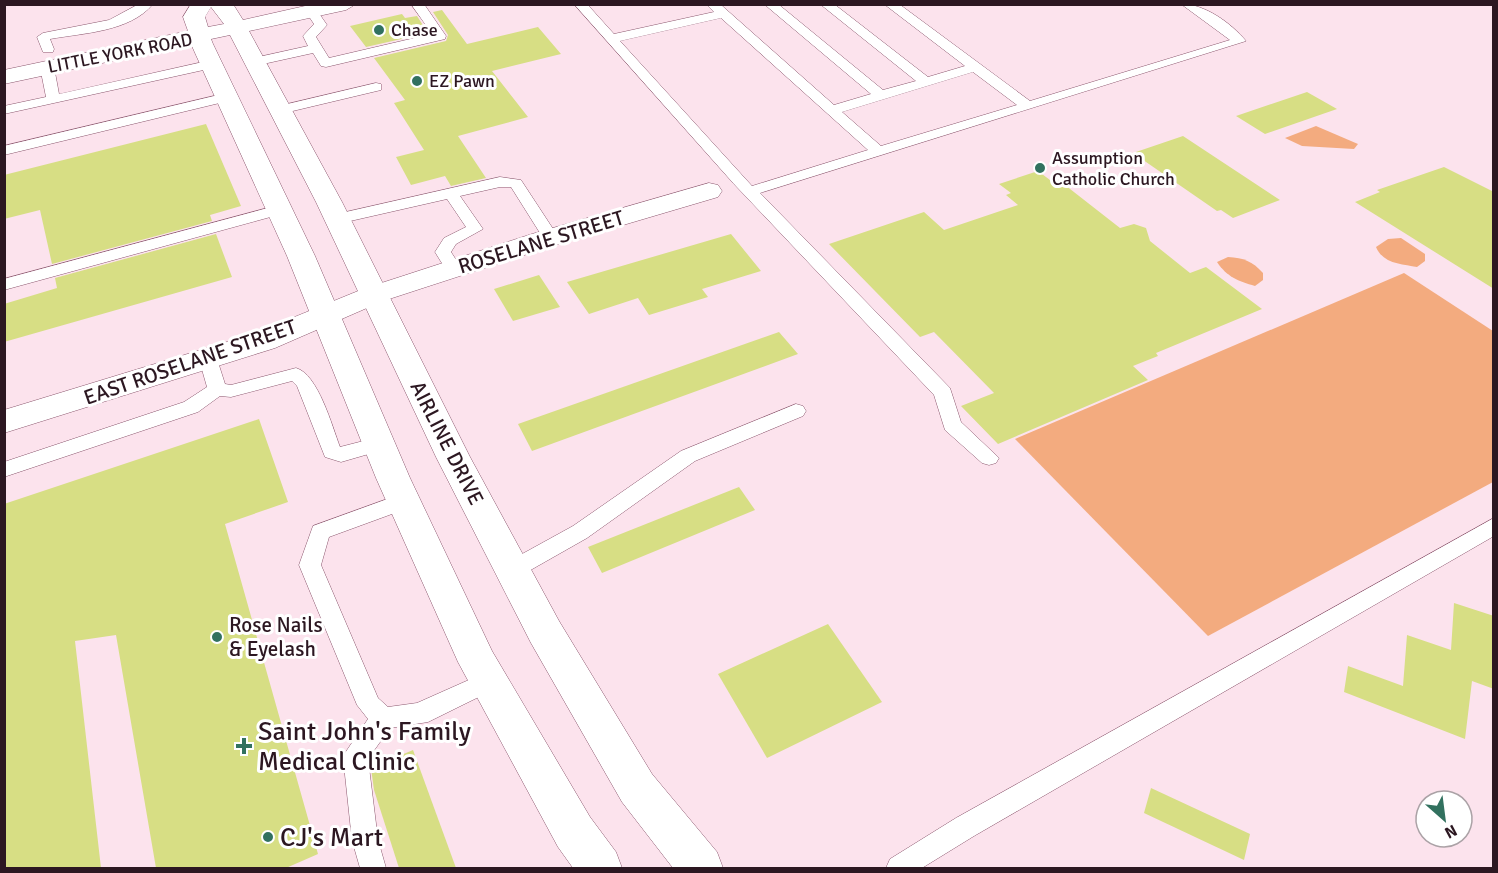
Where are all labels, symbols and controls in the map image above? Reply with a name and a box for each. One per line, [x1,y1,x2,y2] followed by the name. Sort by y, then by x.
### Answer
[391,19,438,41] place label: Chase
[372,23,386,37] marker: Chase
[46,28,194,78] street label: LITTLE YORK ROAD
[429,70,495,92] place label: EZ Pawn
[410,74,424,88] marker: EZ Pawn
[1052,147,1175,190] place label: Assumption Catholic Church
[1033,161,1047,175] marker: Assumption Catholic Church
[455,204,628,280] street label: ROSELANE STREET
[80,313,300,411] street label: EAST ROSELANE STREET
[405,377,489,509] street label: AIRLINE DRIVE
[229,612,323,662] place label: Rose Nails & Eyelash
[210,630,224,644] marker: Rose Nails & Eyelash
[258,716,471,778] place label: Saint John's Family Medical Clinic
[235,737,253,755] marker: Saint John's Family Medical Clinic
[1414,789,1474,849] north arrow
[1441,820,1460,843] text: N
[280,822,383,854] place label: CJ's Mart
[261,830,275,844] marker: CJ's Mart

